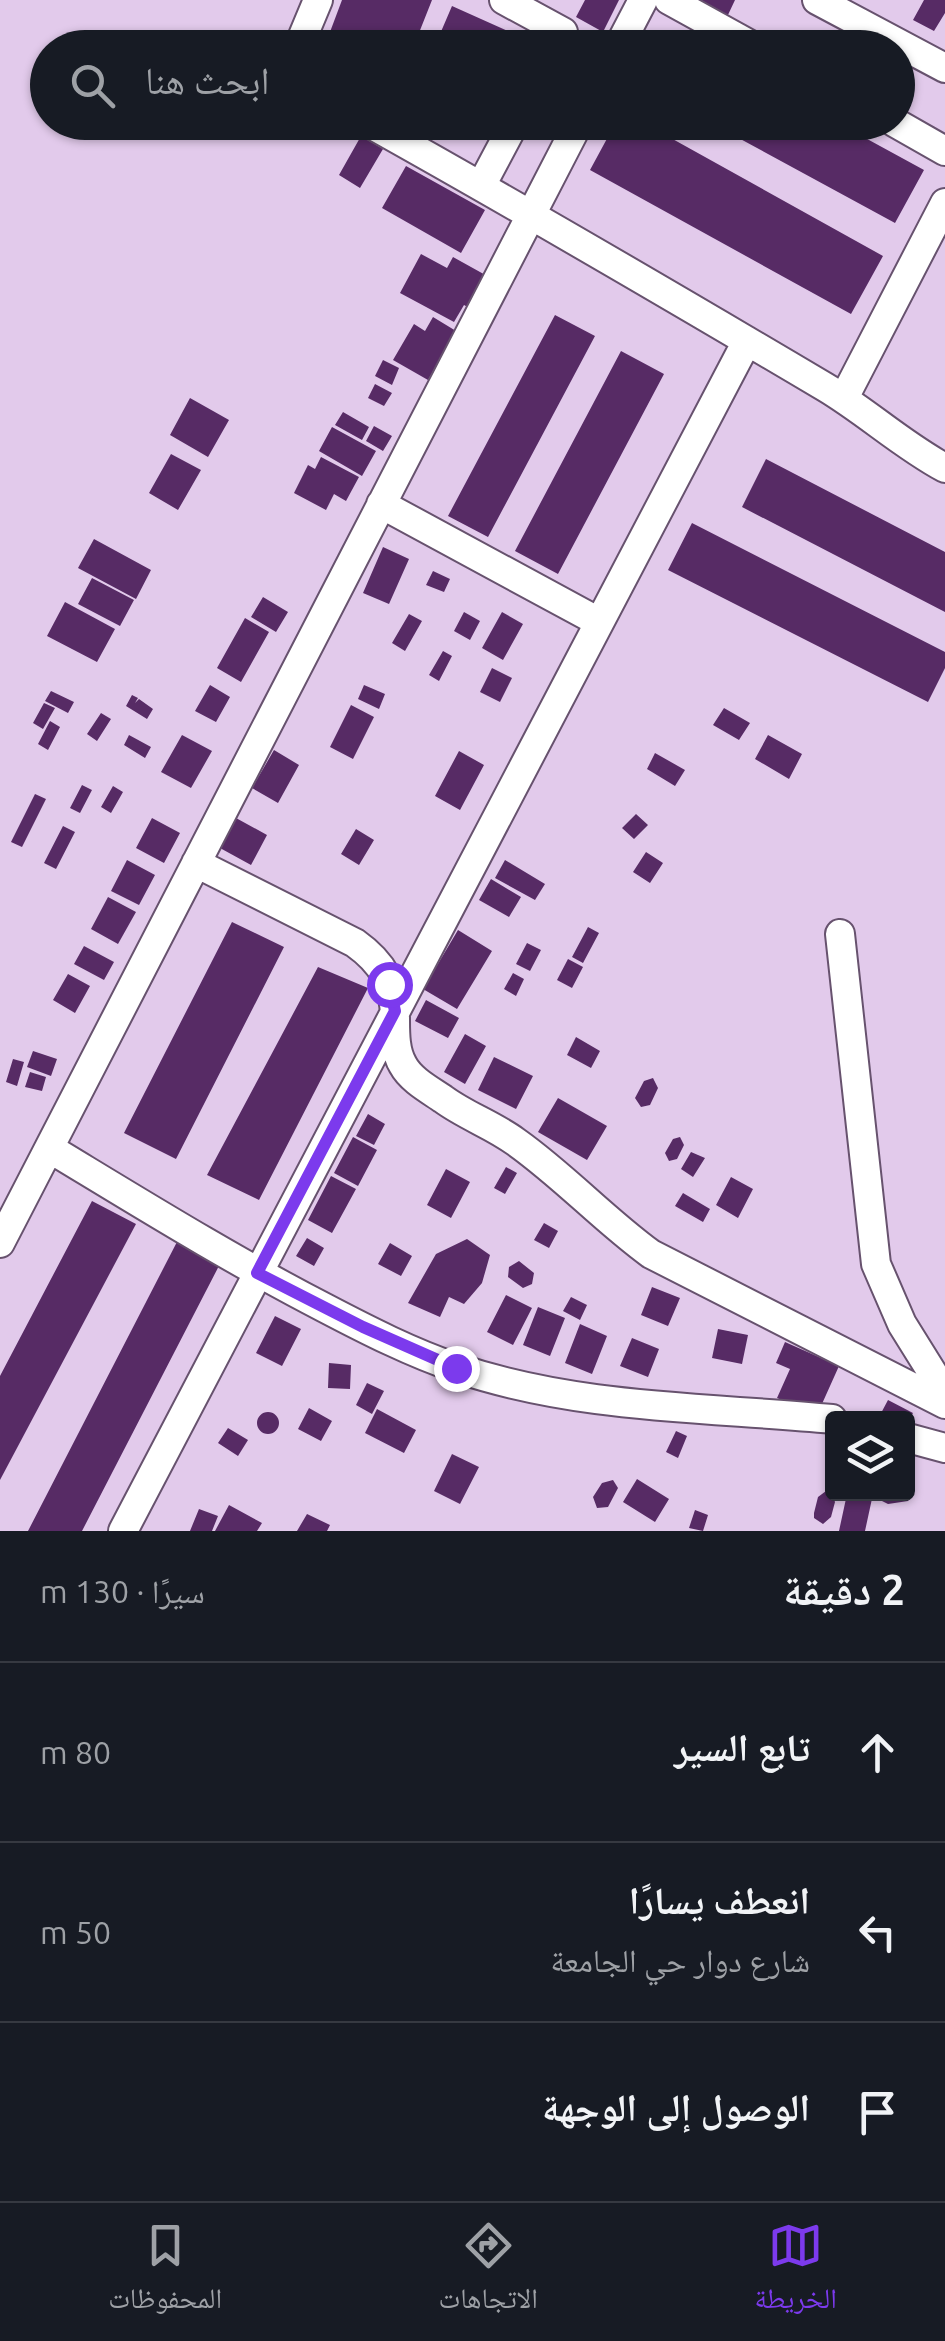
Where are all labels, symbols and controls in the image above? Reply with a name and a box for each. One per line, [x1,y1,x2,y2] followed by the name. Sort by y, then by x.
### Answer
[30,30,915,140] search box
[65,58,120,113] icon: search
[145,59,270,101] text: ابحث هنا
[367,962,413,1008] route start
[434,1346,480,1392] route end
[825,1411,915,1501] map controls
[825,1411,915,1501] button: layers
[783,1566,905,1613] text: 2 دقيقة
[40,1573,205,1609] text: سيرًا · 130 m
[850,1725,905,1780] icon: ahead
[674,1726,810,1768] text: تابع السير
[40,1734,111,1770] text: 80 m
[629,1879,810,1921] text: انعطف يسارًا
[850,1905,905,1960] icon: left
[40,1914,111,1950] text: 50 m
[551,1942,810,1978] text: شارع دوار حي الجامعة
[850,2085,905,2140] icon: arrive
[542,2086,810,2128] text: الوصول إلى الوجهة
[108,2218,222,2326] tab: المحفوظات
[439,2218,538,2326] tab: الاتجاهات
[754,2218,837,2326] tab: الخريطة

